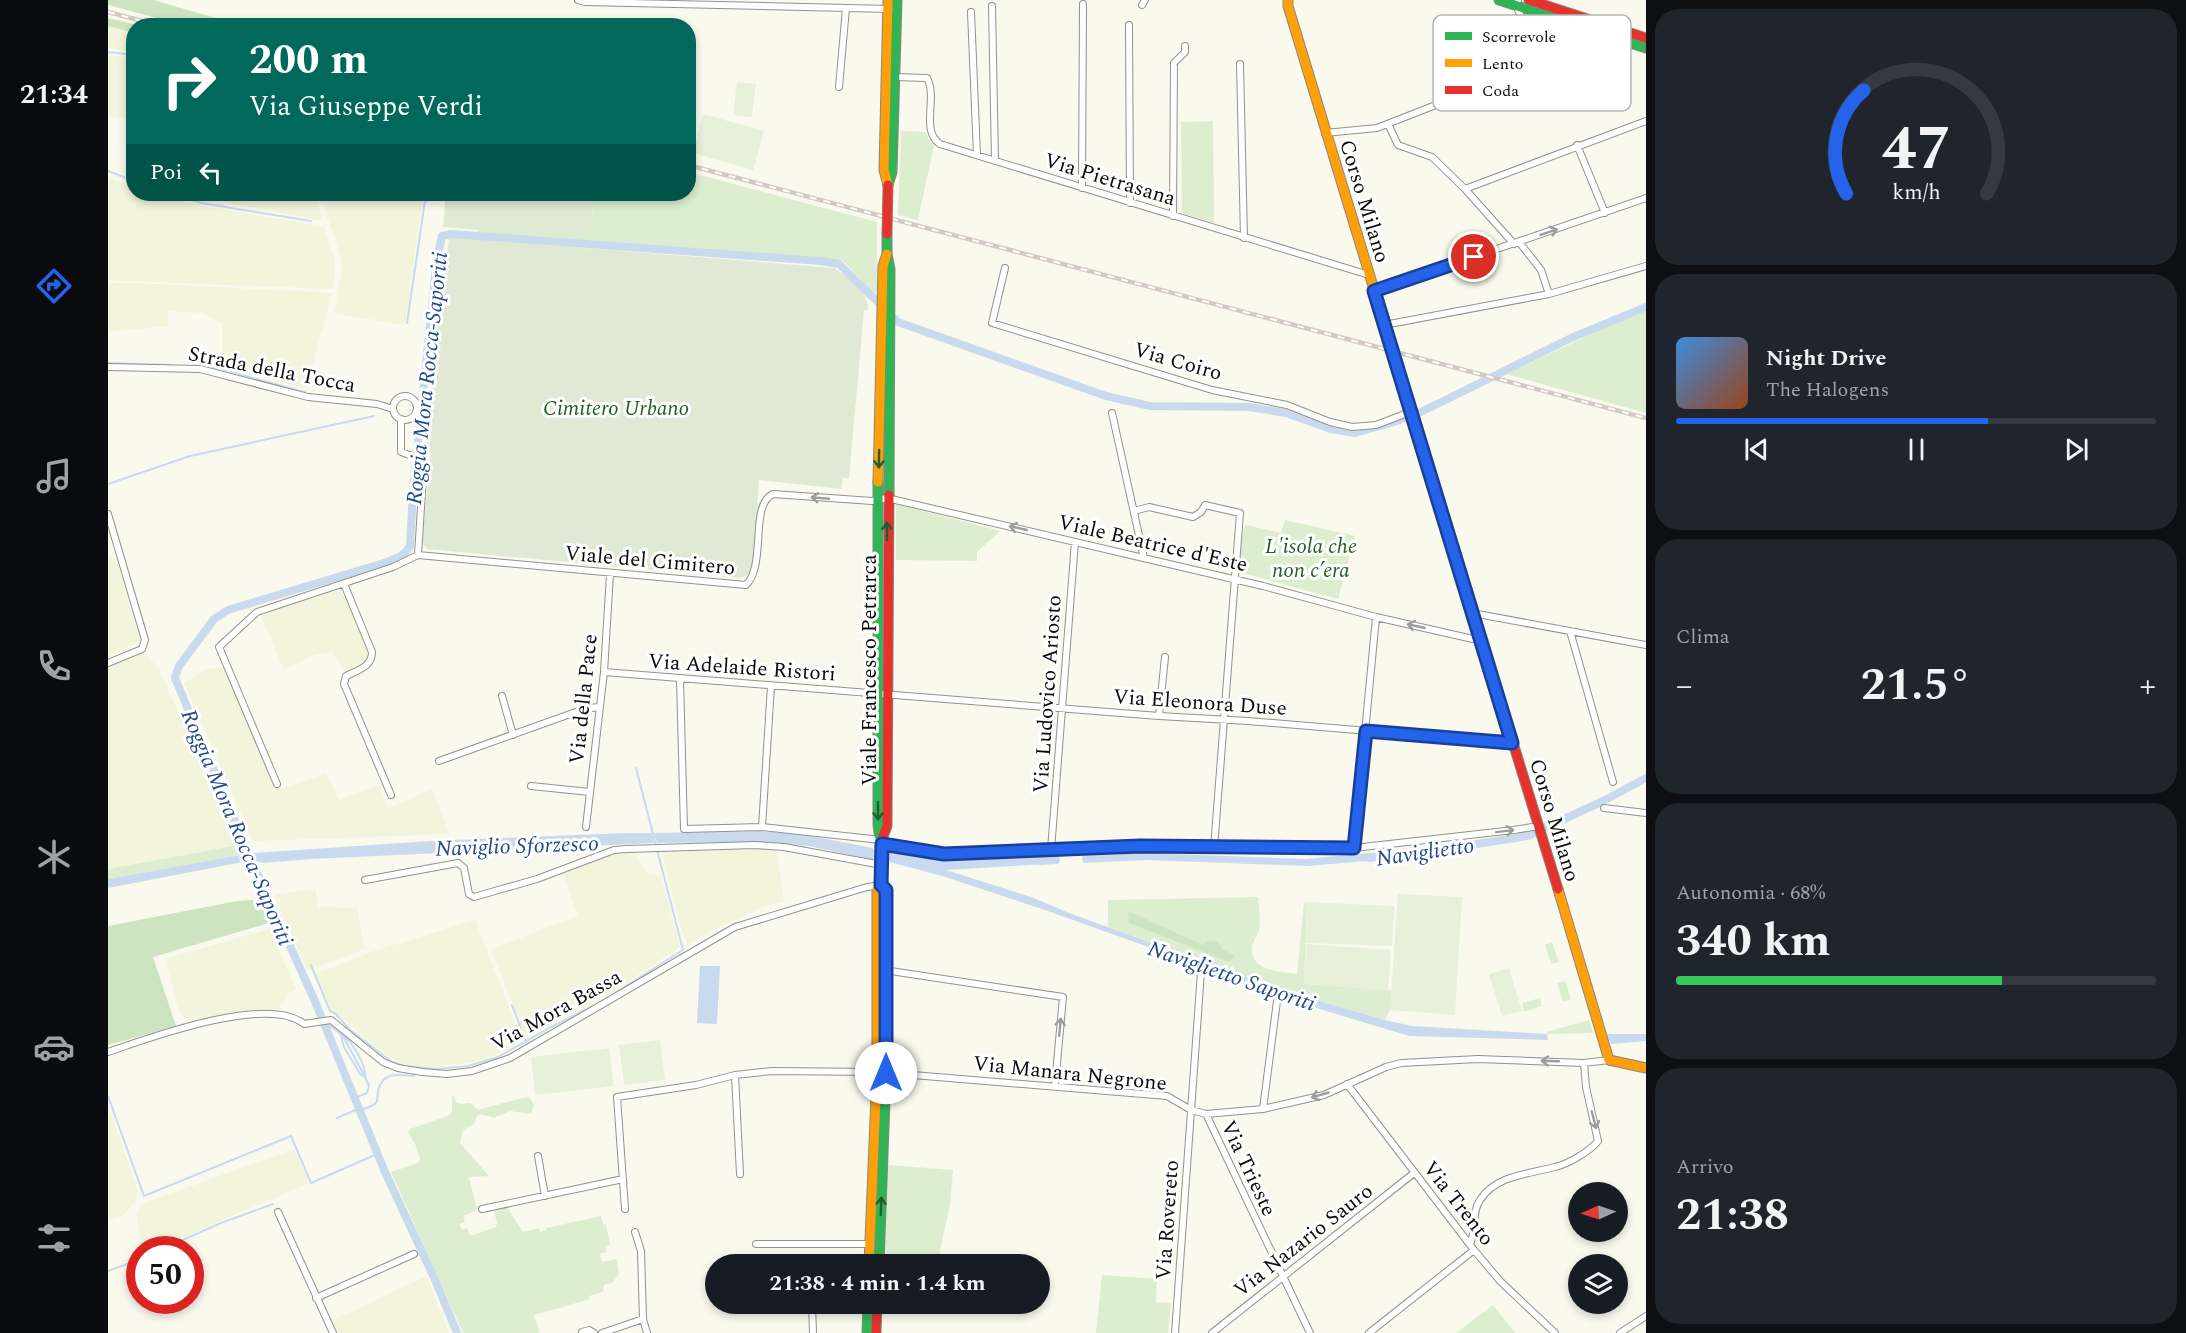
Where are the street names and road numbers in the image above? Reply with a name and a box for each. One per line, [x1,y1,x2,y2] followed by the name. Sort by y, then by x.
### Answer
[1330,136,1398,267] street label: Corso Milano
[1040,145,1180,215] street label: Via Pietrasana
[1130,334,1226,390] street label: Via Coiro
[185,338,359,402] street label: Strada della Tocca
[1055,507,1251,581] street label: Viale Beatrice d'Este
[563,538,736,584] street label: Viale del Cimitero
[854,554,886,786] street label: Viale Francesco Petrarca
[1025,594,1071,794] street label: Via Ludovico Ariosto
[561,632,607,766] street label: Via della Pace
[647,645,837,691] street label: Via Adelaide Ristori
[1112,681,1288,725] street label: Via Eleonora Duse
[1520,755,1588,886] street label: Corso Milano
[485,961,628,1060] street label: Via Mora Bassa
[971,1048,1168,1100] street label: Via Manara Negrone
[1212,1115,1284,1222] street label: Via Trieste
[1415,1154,1502,1253] street label: Via Trento
[1148,1159,1188,1281] street label: Via Rovereto
[1227,1176,1380,1306] street label: Via Nazario Sauro

